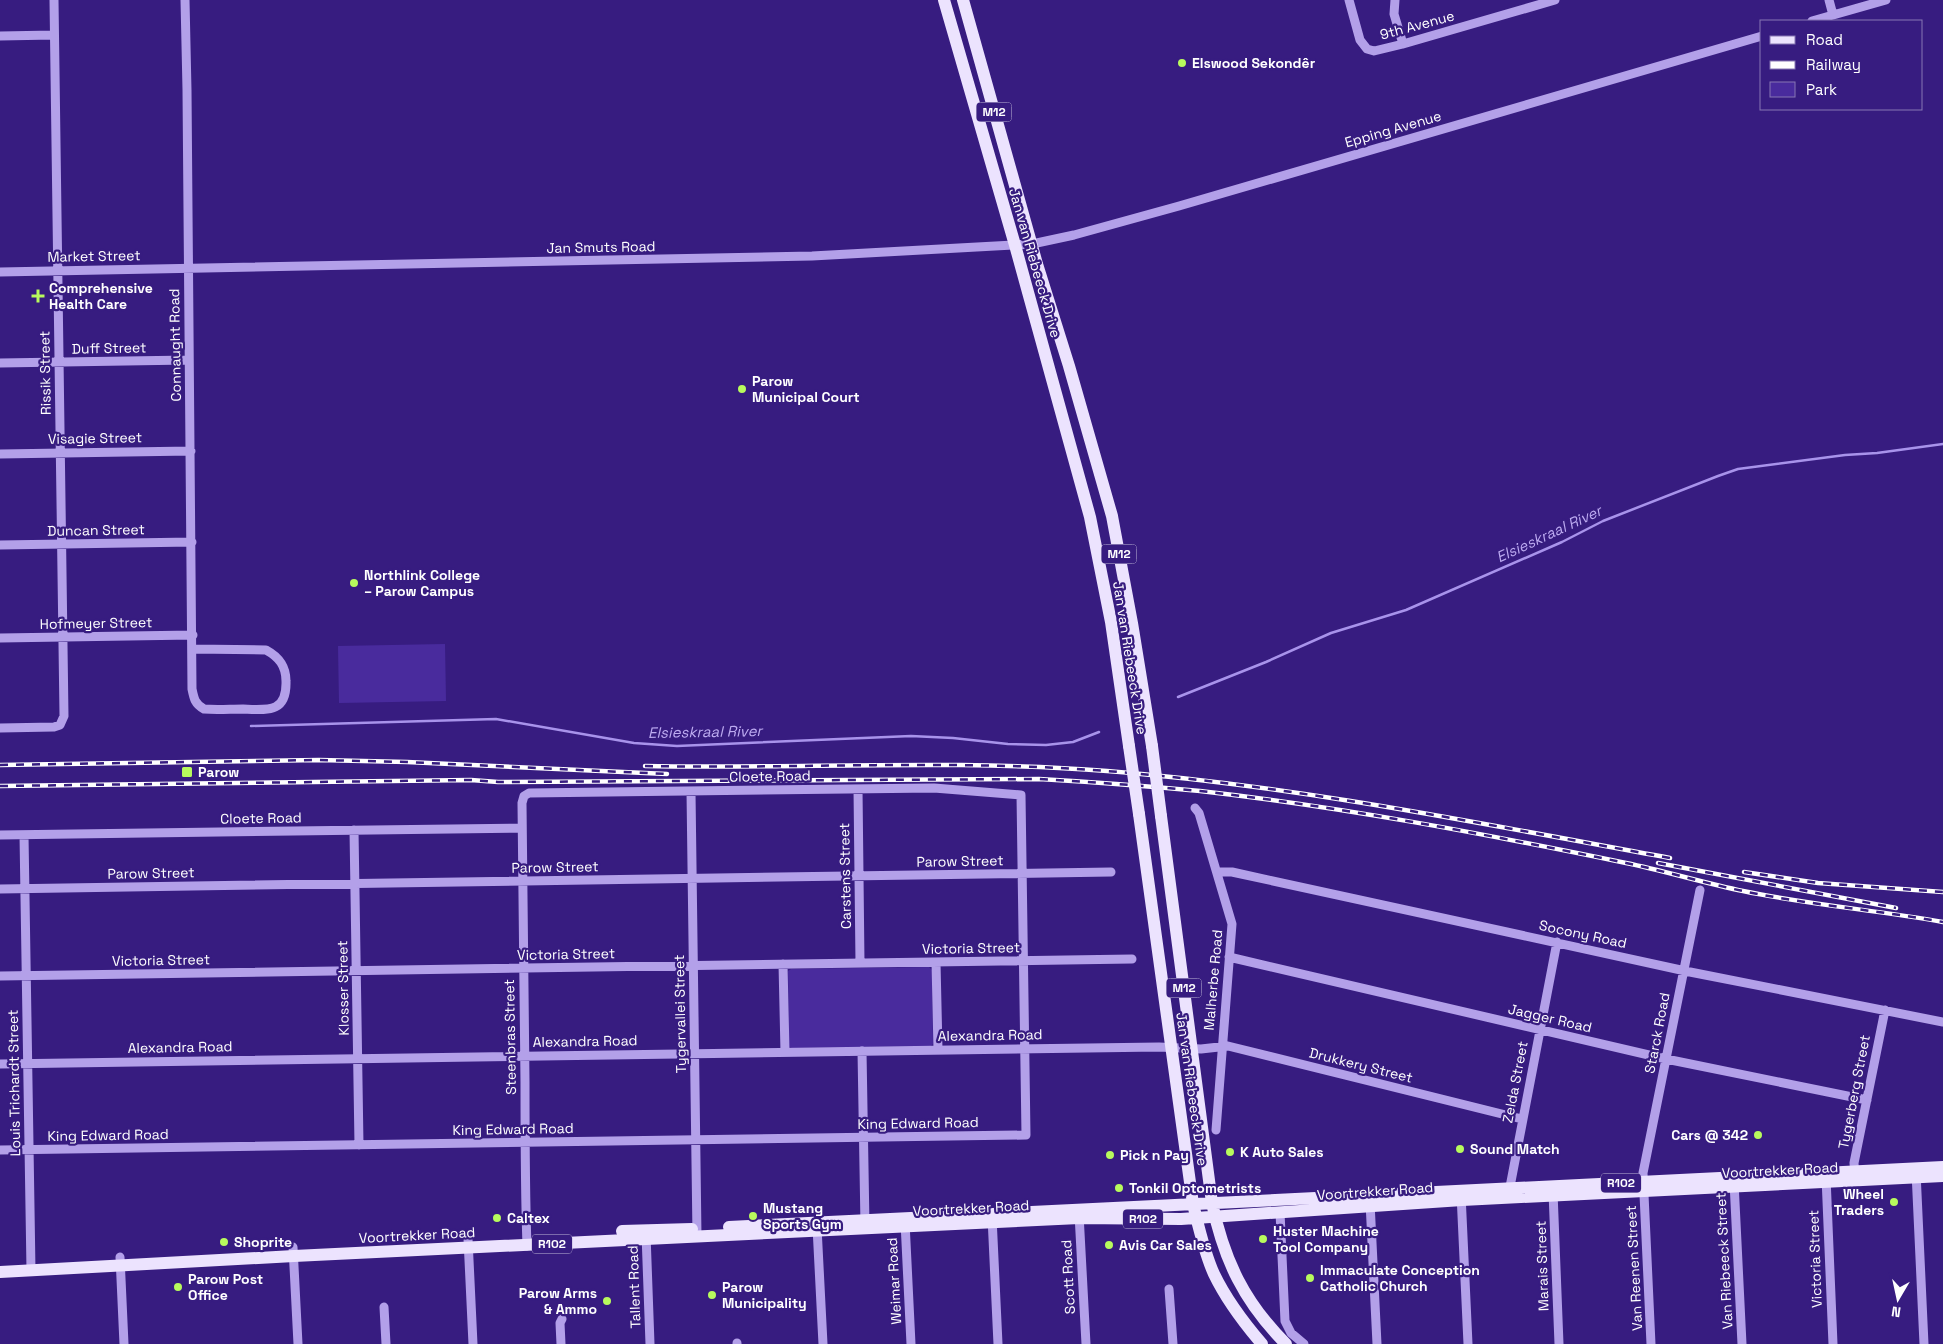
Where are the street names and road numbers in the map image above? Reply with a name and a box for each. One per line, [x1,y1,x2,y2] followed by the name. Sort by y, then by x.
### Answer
[1378,6,1456,44] street label: 9th Avenue
[976,102,1012,121] road number: M12
[1343,107,1443,151] street label: Epping Avenue
[1005,186,1065,340] street label: Jan van Riebeeck Drive
[546,237,656,257] street label: Jan Smuts Road
[47,246,141,266] street label: Market Street
[165,288,185,402] street label: Connaught Road
[35,331,55,415] street label: Rissik Street
[71,338,147,358] street label: Duff Street
[48,428,142,448] street label: Visagie Street
[47,520,145,540] street label: Duncan Street
[1102,544,1136,564] road number: M12
[1109,580,1151,736] street label: Jan van Riebeeck Drive
[40,613,152,633] street label: Hofmeyer Street
[729,766,811,786] street label: Cloete Road
[220,808,302,828] street label: Cloete Road
[835,823,855,929] street label: Carstens Street
[916,851,1004,871] street label: Parow Street
[511,857,599,877] street label: Parow Street
[107,863,195,883] street label: Parow Street
[1537,916,1629,952] street label: Socony Road
[1200,929,1226,1031] street label: Malherbe Road
[922,938,1020,958] street label: Victoria Street
[333,940,353,1036] street label: Klosser Street
[517,944,615,964] street label: Victoria Street
[112,950,210,970] street label: Victoria Street
[670,955,690,1073] street label: Tygervallei Street
[1166,978,1202,998] road number: M12
[500,979,520,1095] street label: Steenbras Street
[1640,991,1674,1075] street label: Starck Road
[1506,1000,1594,1036] street label: Jagger Road
[4,1010,24,1156] street label: Louis Trichardt Street
[1172,1011,1212,1167] street label: Jan van Riebeeck Drive
[937,1025,1043,1045] street label: Alexandra Road
[532,1031,638,1051] street label: Alexandra Road
[1834,1033,1874,1151] street label: Tygerberg Street
[127,1037,233,1057] street label: Alexandra Road
[1498,1040,1532,1124] street label: Zelda Street
[1307,1043,1415,1087] street label: Drukkery Street
[857,1113,979,1133] street label: King Edward Road
[452,1119,574,1139] street label: King Edward Road
[47,1125,169,1145] street label: King Edward Road
[1721,1158,1839,1182] street label: Voortrekker Road
[1601,1174,1641,1192] road number: R102
[1316,1178,1434,1204] street label: Voortrekker Road
[1711,1192,1737,1330] street label: Van Riebeeck Street
[912,1196,1030,1220] street label: Voortrekker Road
[1622,1205,1646,1331] street label: Van Reenen Street
[1123,1210,1163,1228] road number: R102
[1804,1210,1826,1308] street label: Victoria Street
[1531,1220,1553,1312] street label: Marais Street
[358,1223,476,1247] street label: Voortrekker Road
[532,1234,572,1254] road number: R102
[883,1237,905,1325] street label: Weimar Road
[1057,1239,1079,1315] street label: Scott Road
[624,1245,644,1329] street label: Tallent Road

